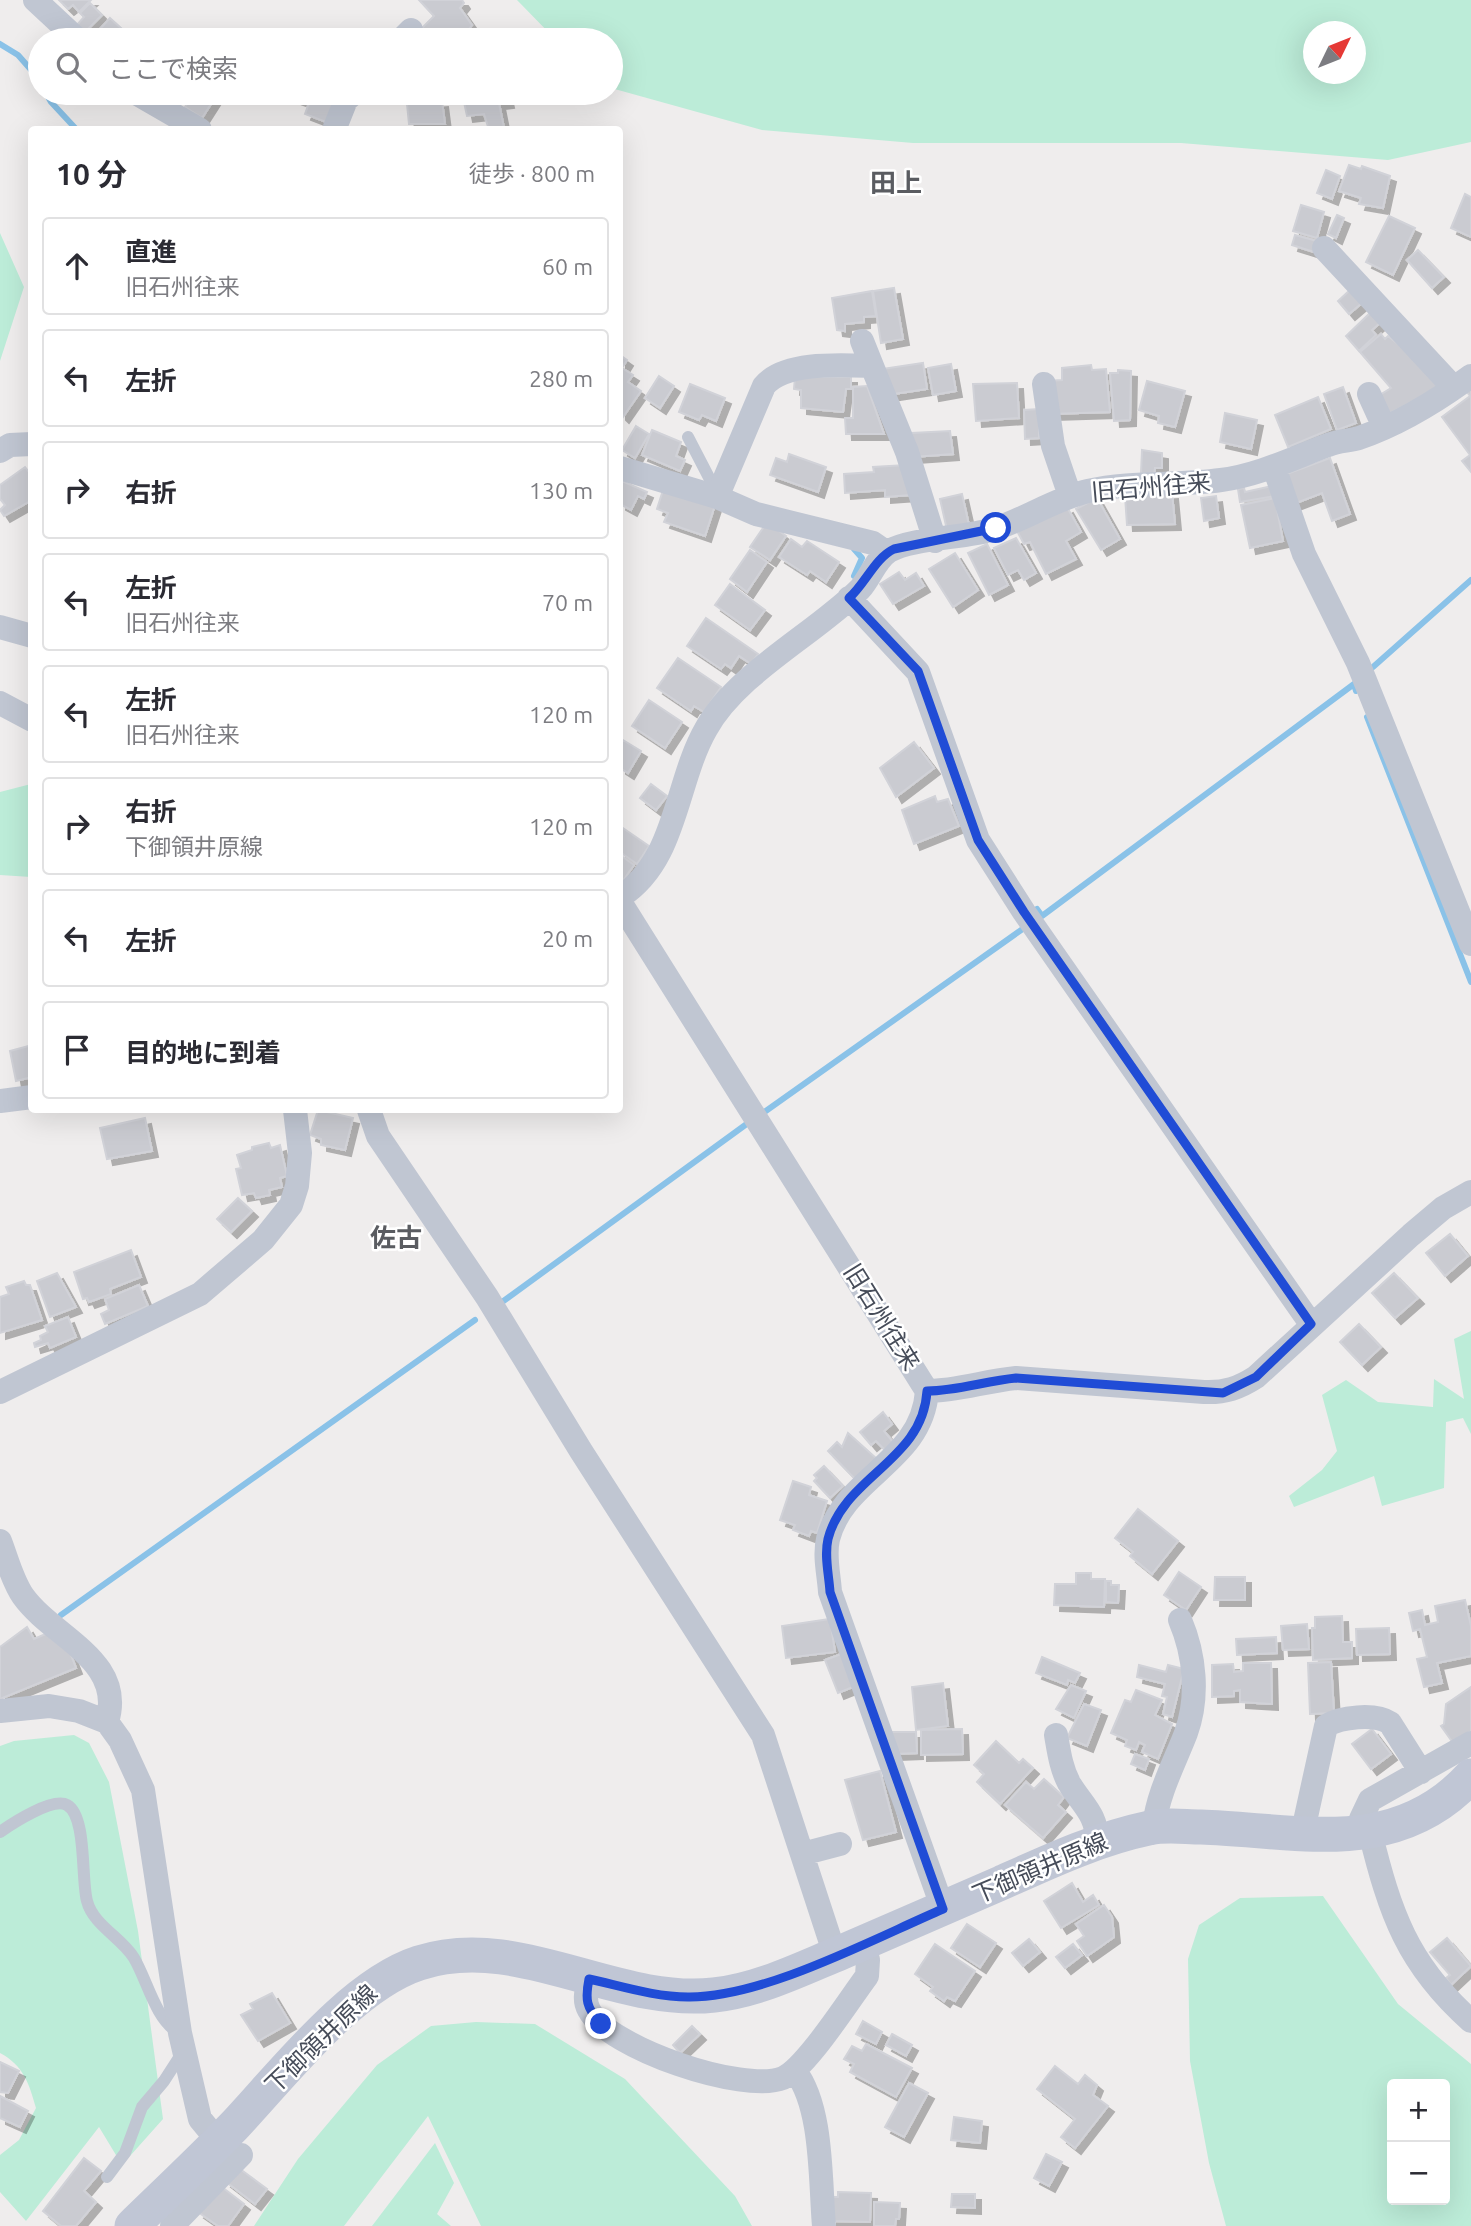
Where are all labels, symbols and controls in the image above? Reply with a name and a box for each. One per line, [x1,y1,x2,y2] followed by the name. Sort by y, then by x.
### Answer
[1303,21,1366,84] north arrow
[28,28,623,105] search box
[52,48,90,86] icon: search
[108,54,238,83] text: ここで検索
[56,157,127,191] text: 10 分
[469,161,595,186] text: 徒歩 · 800 m
[870,168,922,197] district label: 田上
[125,237,177,266] text: 直進
[58,247,96,285] icon: ahead
[542,254,593,279] text: 60 m
[125,274,240,299] text: 旧石州往来
[58,359,96,397] icon: left
[125,366,177,395] text: 左折
[529,366,593,391] text: 280 m
[1090,468,1212,506] street label: 旧石州往来
[58,471,96,509] icon: right
[125,478,177,507] text: 右折
[529,478,593,503] text: 130 m
[980,512,1011,543] route start
[125,573,177,602] text: 左折
[58,583,96,621] icon: left
[542,590,593,615] text: 70 m
[125,610,240,635] text: 旧石州往来
[125,685,177,714] text: 左折
[58,695,96,733] icon: left
[529,702,593,727] text: 120 m
[125,722,240,747] text: 旧石州往来
[125,797,177,826] text: 右折
[58,807,96,845] icon: right
[529,814,593,839] text: 120 m
[125,834,263,859] text: 下御領井原線
[58,919,96,957] icon: left
[125,926,177,955] text: 左折
[542,926,593,951] text: 20 m
[58,1031,96,1069] icon: arrive
[125,1038,281,1067] text: 目的地に到着
[370,1223,422,1252] district label: 佐古
[839,1259,925,1375] street label: 旧石州往来
[968,1827,1112,1909] street label: 下御領井原線
[260,1979,382,2099] street label: 下御領井原線
[585,2008,616,2039] route end
[1387,2079,1450,2205] map controls
[1387,2079,1450,2142] button: +
[1387,2142,1450,2205] button: −

